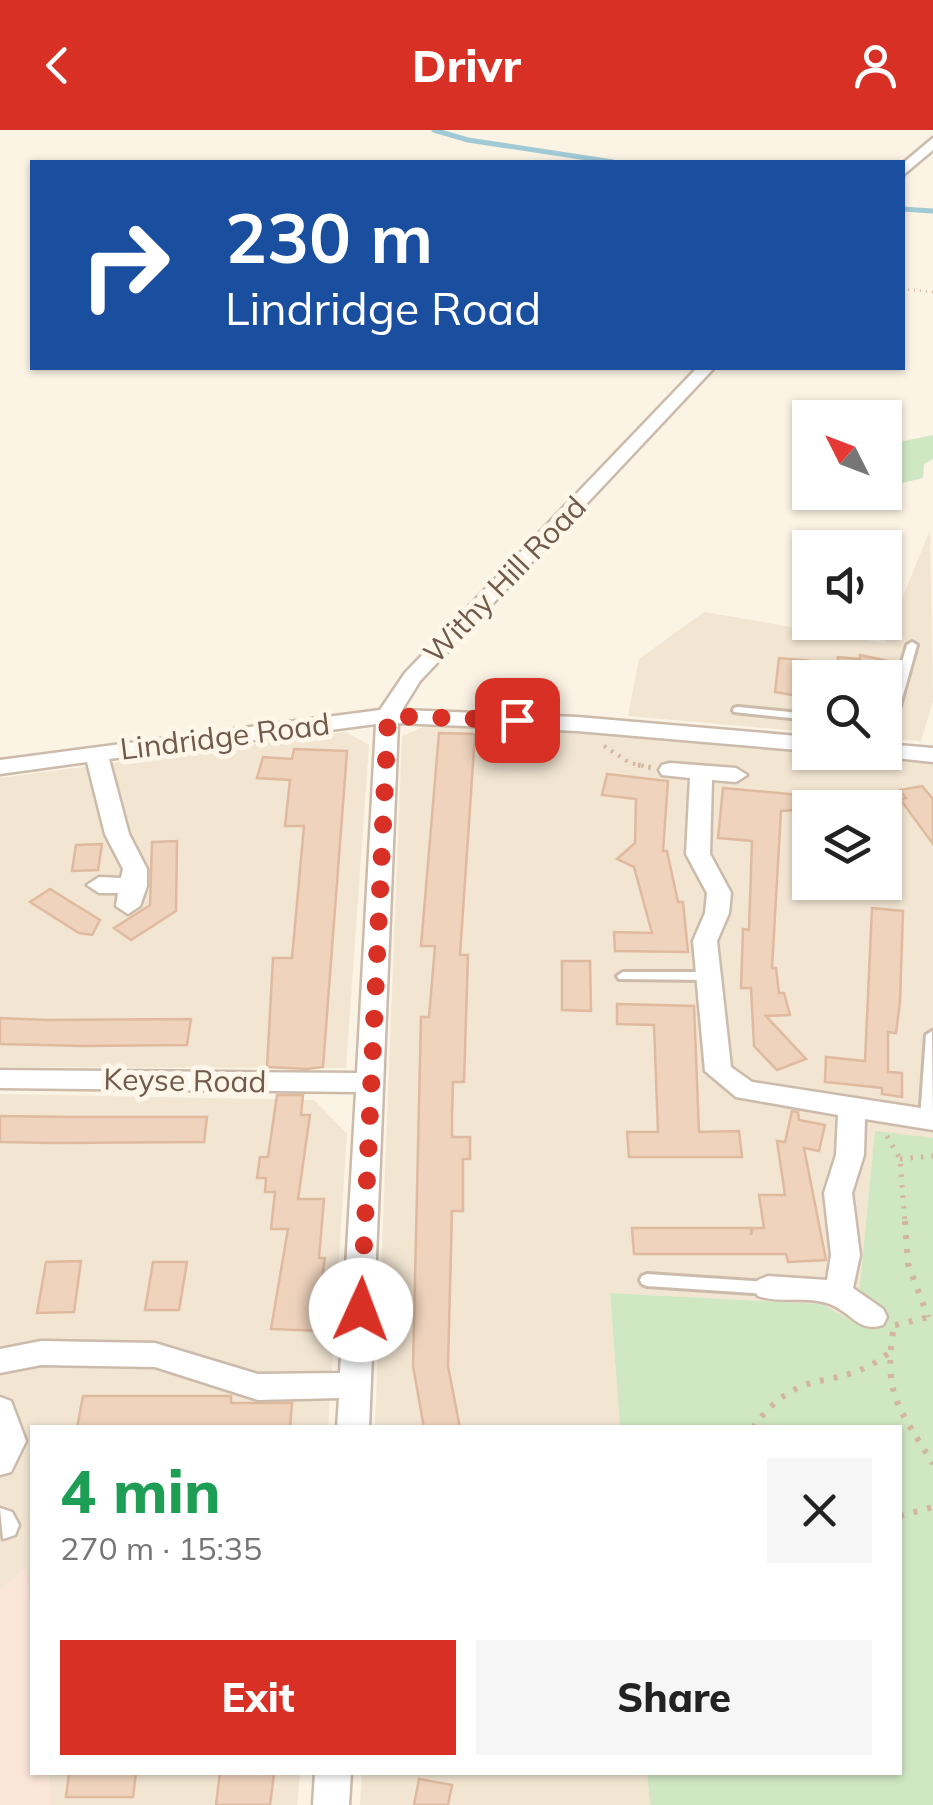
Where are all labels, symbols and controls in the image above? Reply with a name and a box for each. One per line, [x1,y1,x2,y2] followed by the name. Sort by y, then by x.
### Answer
[412,37,521,93] text: Drivr
[30,38,85,93] icon: back
[848,38,903,93] icon: person
[225,193,433,281] text: 230 m
[60,200,190,330] icon: right
[225,280,541,336] text: Lindridge Road
[792,400,902,510] north arrow
[792,400,902,900] map controls
[415,488,594,671] street label: Withy Hill Road
[792,530,902,640] button: sound
[792,660,902,770] button: search
[475,678,560,763] pin
[490,693,545,748] icon: arrive
[118,704,332,768] street label: Lindridge Road
[792,790,902,900] button: layers
[103,1060,267,1100] street label: Keyse Road
[309,1258,413,1362] position arrow
[60,1453,221,1528] text: 4 min
[767,1458,872,1563] button: close
[60,1528,262,1568] text: 270 m · 15:35
[60,1640,456,1755] button: Exit
[476,1640,872,1755] button: Share

